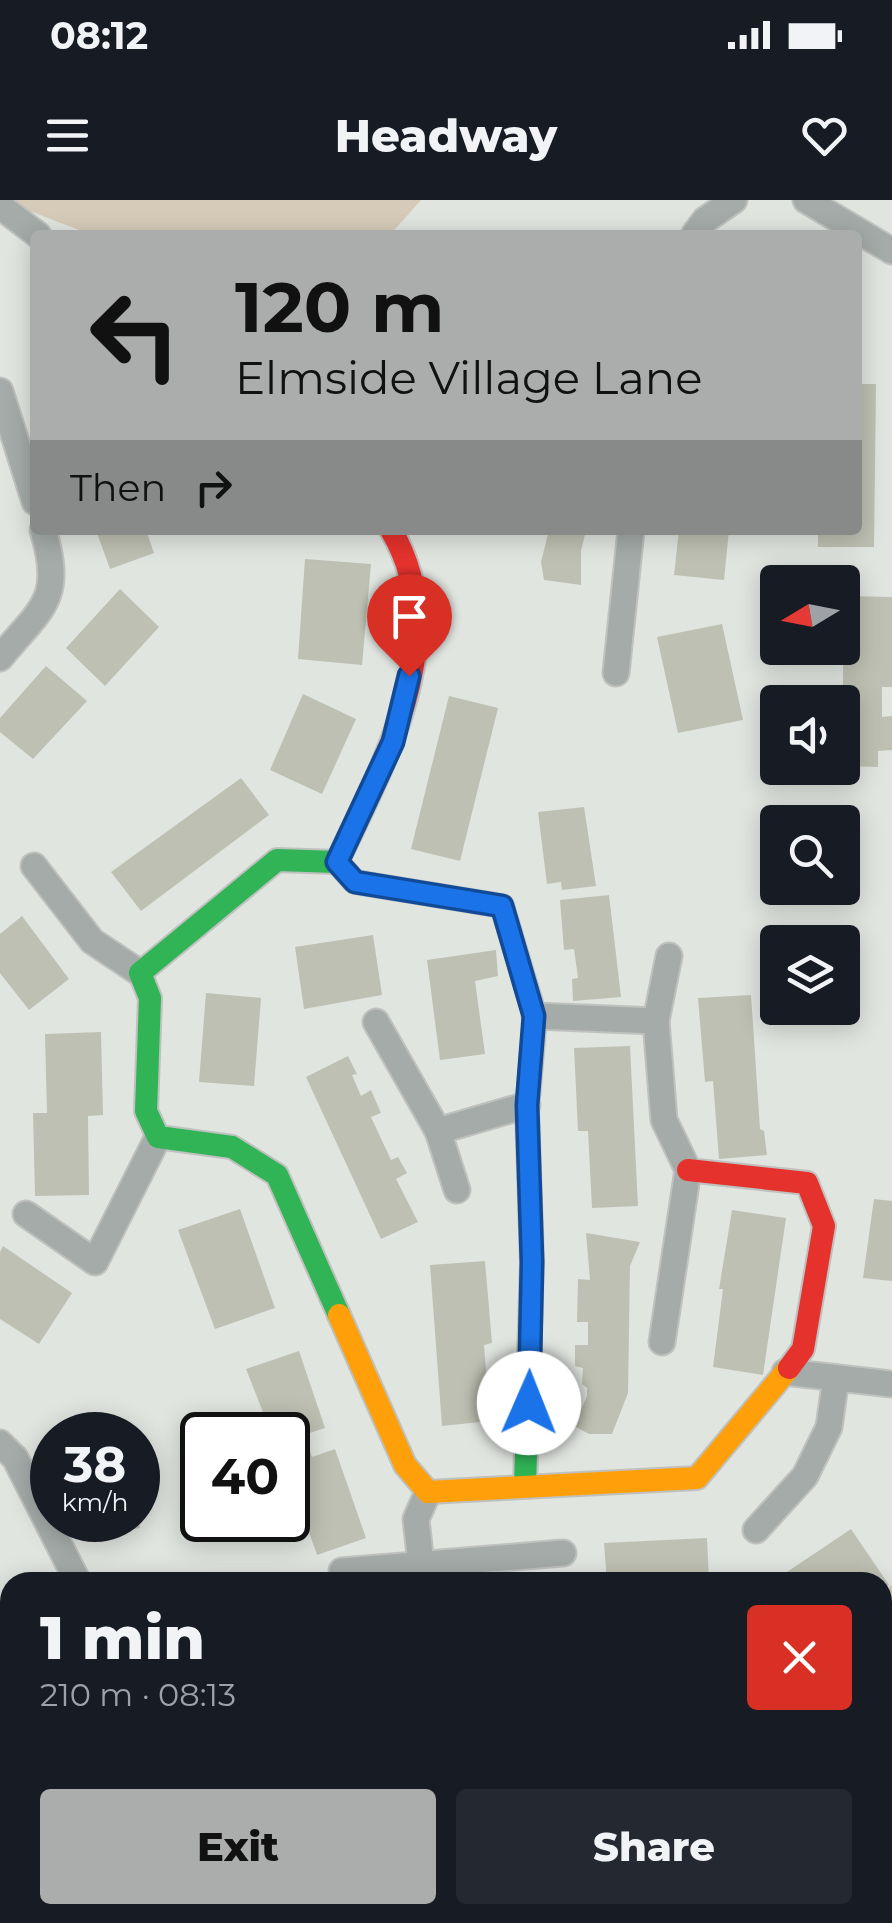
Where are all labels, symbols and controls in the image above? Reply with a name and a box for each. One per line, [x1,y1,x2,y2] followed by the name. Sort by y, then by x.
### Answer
[50,12,148,59] text: 08:12
[40,108,95,163] icon: menu
[335,108,557,163] text: Headway
[797,108,852,163] icon: heart
[235,264,445,350] text: 120 m
[70,270,200,400] icon: left
[235,350,702,405] text: Elmside Village Lane
[186,460,241,515] icon: right
[70,464,166,511] text: Then
[760,565,860,665] north arrow
[760,565,860,1025] map controls
[367,574,452,677] pin
[382,589,437,644] icon: arrive
[760,685,860,785] button: sound
[760,805,860,905] button: search
[760,925,860,1025] button: layers
[477,1351,581,1455] position arrow
[180,1412,310,1542] speed limit sign: 40
[64,1434,126,1495] text: 38
[62,1487,128,1517] text: km/h
[40,1601,205,1674] text: 1 min
[747,1605,852,1710] button: close
[40,1675,236,1714] text: 210 m · 08:13
[40,1789,436,1904] button: Exit
[456,1789,852,1904] button: Share

